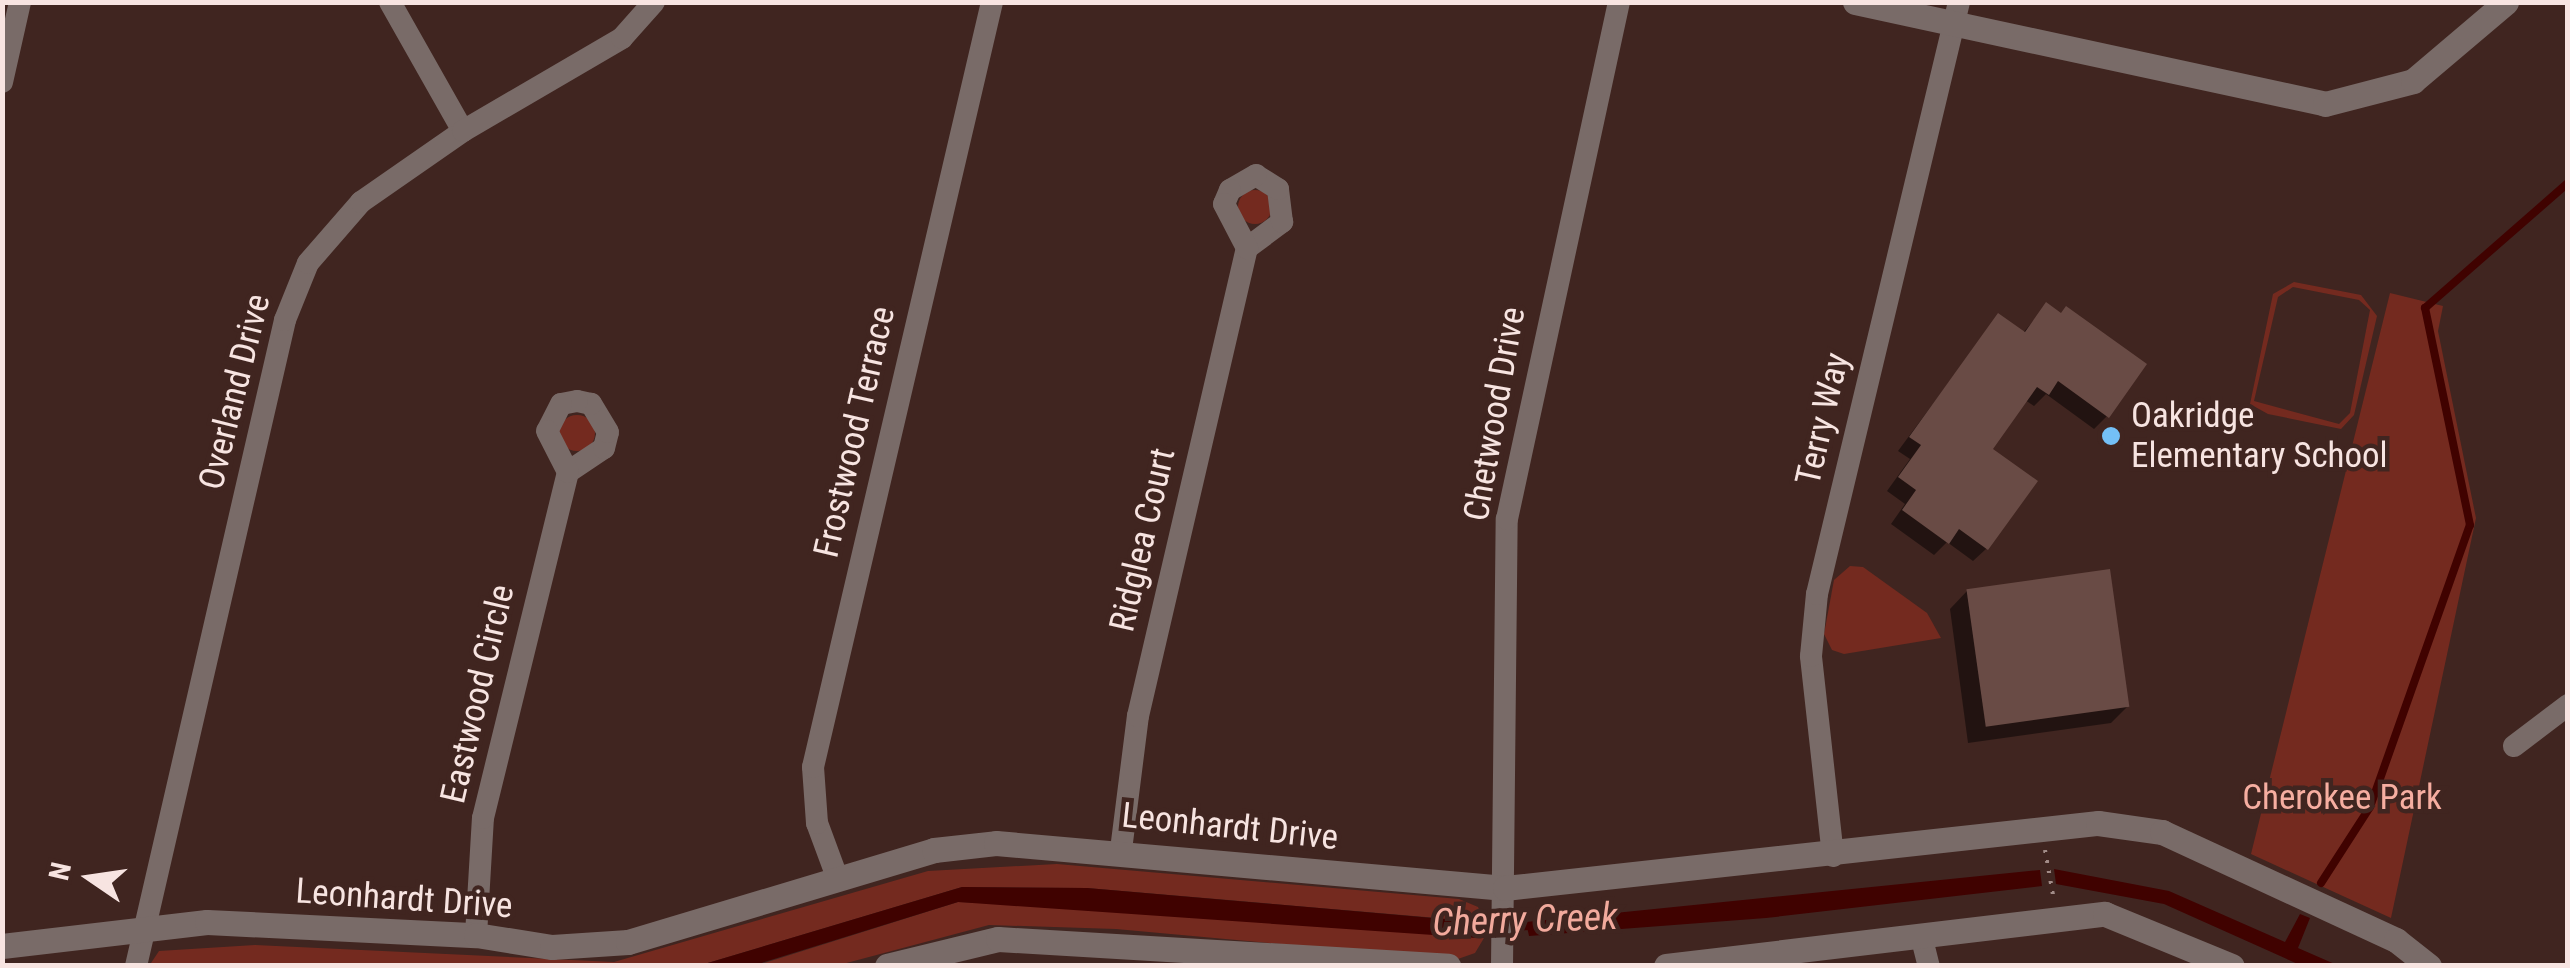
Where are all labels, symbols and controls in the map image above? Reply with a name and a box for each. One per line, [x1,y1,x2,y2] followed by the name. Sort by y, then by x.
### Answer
[190,290,280,494] street label: Overland Drive
[806,302,904,562] street label: Frostwood Terrace
[1456,304,1534,524] street label: Chetwood Drive
[1787,349,1859,489] street label: Terry Way
[2131,395,2388,477] place label: Oakridge Elementary School
[2100,425,2122,447] marker: Oakridge Elementary School
[1102,444,1184,636] street label: Ridglea Court
[433,581,523,807] street label: Eastwood Circle
[2242,777,2442,819] park label: Cherokee Park
[1120,795,1340,859] street label: Leonhardt Drive
[40,828,140,928] north arrow
[42,859,78,883] text: N
[294,870,514,928] street label: Leonhardt Drive
[1431,894,1619,946] water label: Cherry Creek

